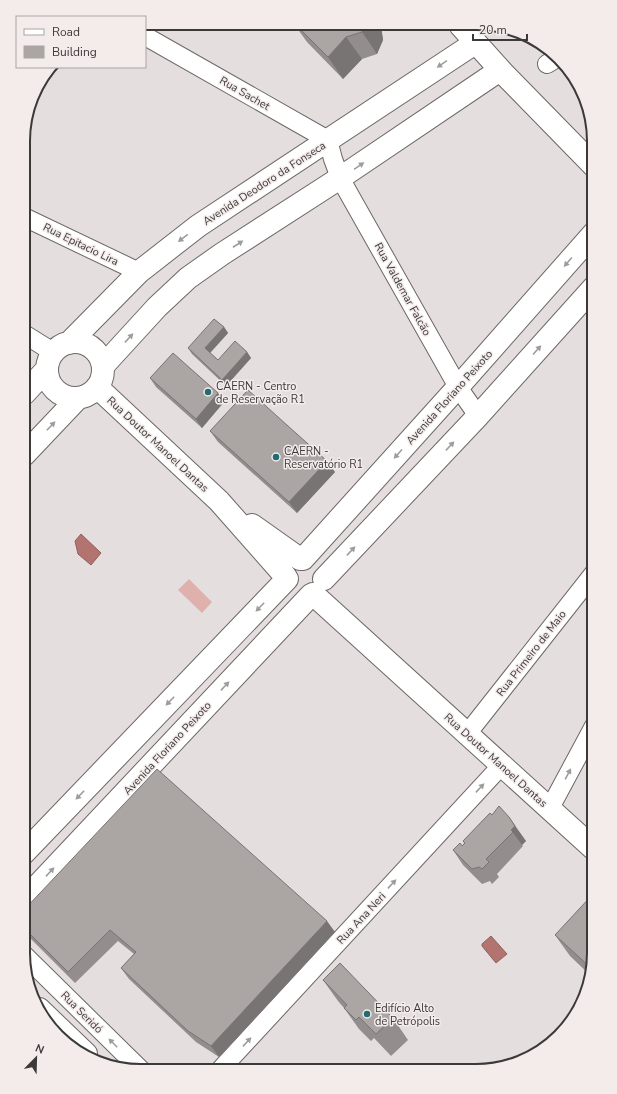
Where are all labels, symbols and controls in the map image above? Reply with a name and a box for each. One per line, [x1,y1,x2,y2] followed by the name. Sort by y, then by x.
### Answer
[16,16,146,68] legend
[473,16,527,42] scale bar
[479,22,507,38] text: 20 m
[52,24,80,40] text: Road
[52,44,97,60] text: Building
[437,61,448,68] one-way arrow
[217,73,273,114] street label: Rua Sachet
[200,138,329,229] street label: Avenida Deodoro da Fonseca
[353,162,364,170] one-way arrow
[41,220,121,269] street label: Rua Epitacio Lira
[177,233,188,242] one-way arrow
[233,240,243,248] one-way arrow
[371,240,434,338] street label: Rua Valdemar Falcão
[564,257,573,267] one-way arrow
[124,333,134,343] one-way arrow
[532,345,542,355] one-way arrow
[403,347,496,448] street label: Avenida Floriano Peixoto
[216,379,305,407] place label: CAERN - Centro de Reservação R1
[203,387,213,397] marker: CAERN - Centro de Reservação R1
[104,393,212,496] street label: Rua Doutor Manoel Dantas
[46,421,55,431] one-way arrow
[445,441,454,451] one-way arrow
[284,444,363,472] place label: CAERN - Reservatório R1
[394,449,403,458] one-way arrow
[271,452,281,462] marker: CAERN - Reservatório R1
[346,546,355,556] one-way arrow
[255,602,265,612] one-way arrow
[493,607,570,699] street label: Rua Primeiro de Maio
[220,681,230,691] one-way arrow
[165,696,175,706] one-way arrow
[120,698,215,798] street label: Avenida Floriano Peixoto
[441,710,550,811] street label: Rua Doutor Manoel Dantas
[565,768,571,780] one-way arrow
[475,783,484,794] one-way arrow
[75,790,85,800] one-way arrow
[45,867,55,877] one-way arrow
[387,879,396,889] one-way arrow
[334,889,389,947] street label: Rua Ana Neri
[57,988,106,1037] street label: Rua Seridó
[375,1001,440,1029] place label: Edifício Alto de Petrópolis
[362,1009,372,1019] marker: Edifício Alto de Petrópolis
[242,1036,251,1047] one-way arrow
[16,1038,56,1078] north arrow
[108,1038,118,1048] one-way arrow
[33,1041,46,1058] text: N

